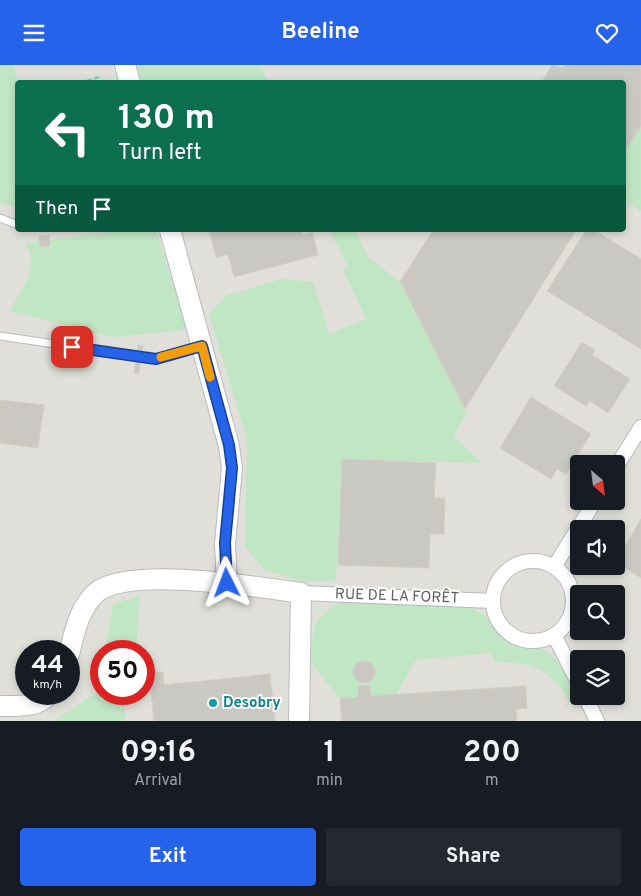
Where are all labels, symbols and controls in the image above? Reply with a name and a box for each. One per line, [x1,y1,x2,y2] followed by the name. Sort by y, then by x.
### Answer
[20,19,48,47] icon: menu
[281,19,360,46] text: Beeline
[593,19,621,47] icon: heart
[118,97,215,141] text: 130 m
[35,100,100,165] icon: left
[118,140,201,167] text: Turn left
[88,195,116,223] icon: arrive
[35,197,78,221] text: Then
[51,326,93,368] pin
[58,333,86,361] icon: arrive
[570,455,625,510] north arrow
[570,455,625,705] map controls
[570,520,625,575] button: sound
[200,556,252,608] position arrow
[335,584,459,609] street label: RUE DE LA FORÊT
[570,585,625,640] button: search
[90,640,155,705] speed limit sign: 50
[31,650,64,682] text: 44
[570,650,625,705] button: layers
[33,677,62,693] text: km/h
[223,694,281,713] place label: Desobry
[207,697,219,709] marker: Desobry
[120,735,196,772] text: 09:16
[323,735,335,772] text: 1
[463,735,521,772] text: 200
[134,771,182,791] text: Arrival
[316,771,343,791] text: min
[485,771,499,791] text: m
[20,828,316,886] button: Exit
[326,828,621,886] button: Share

